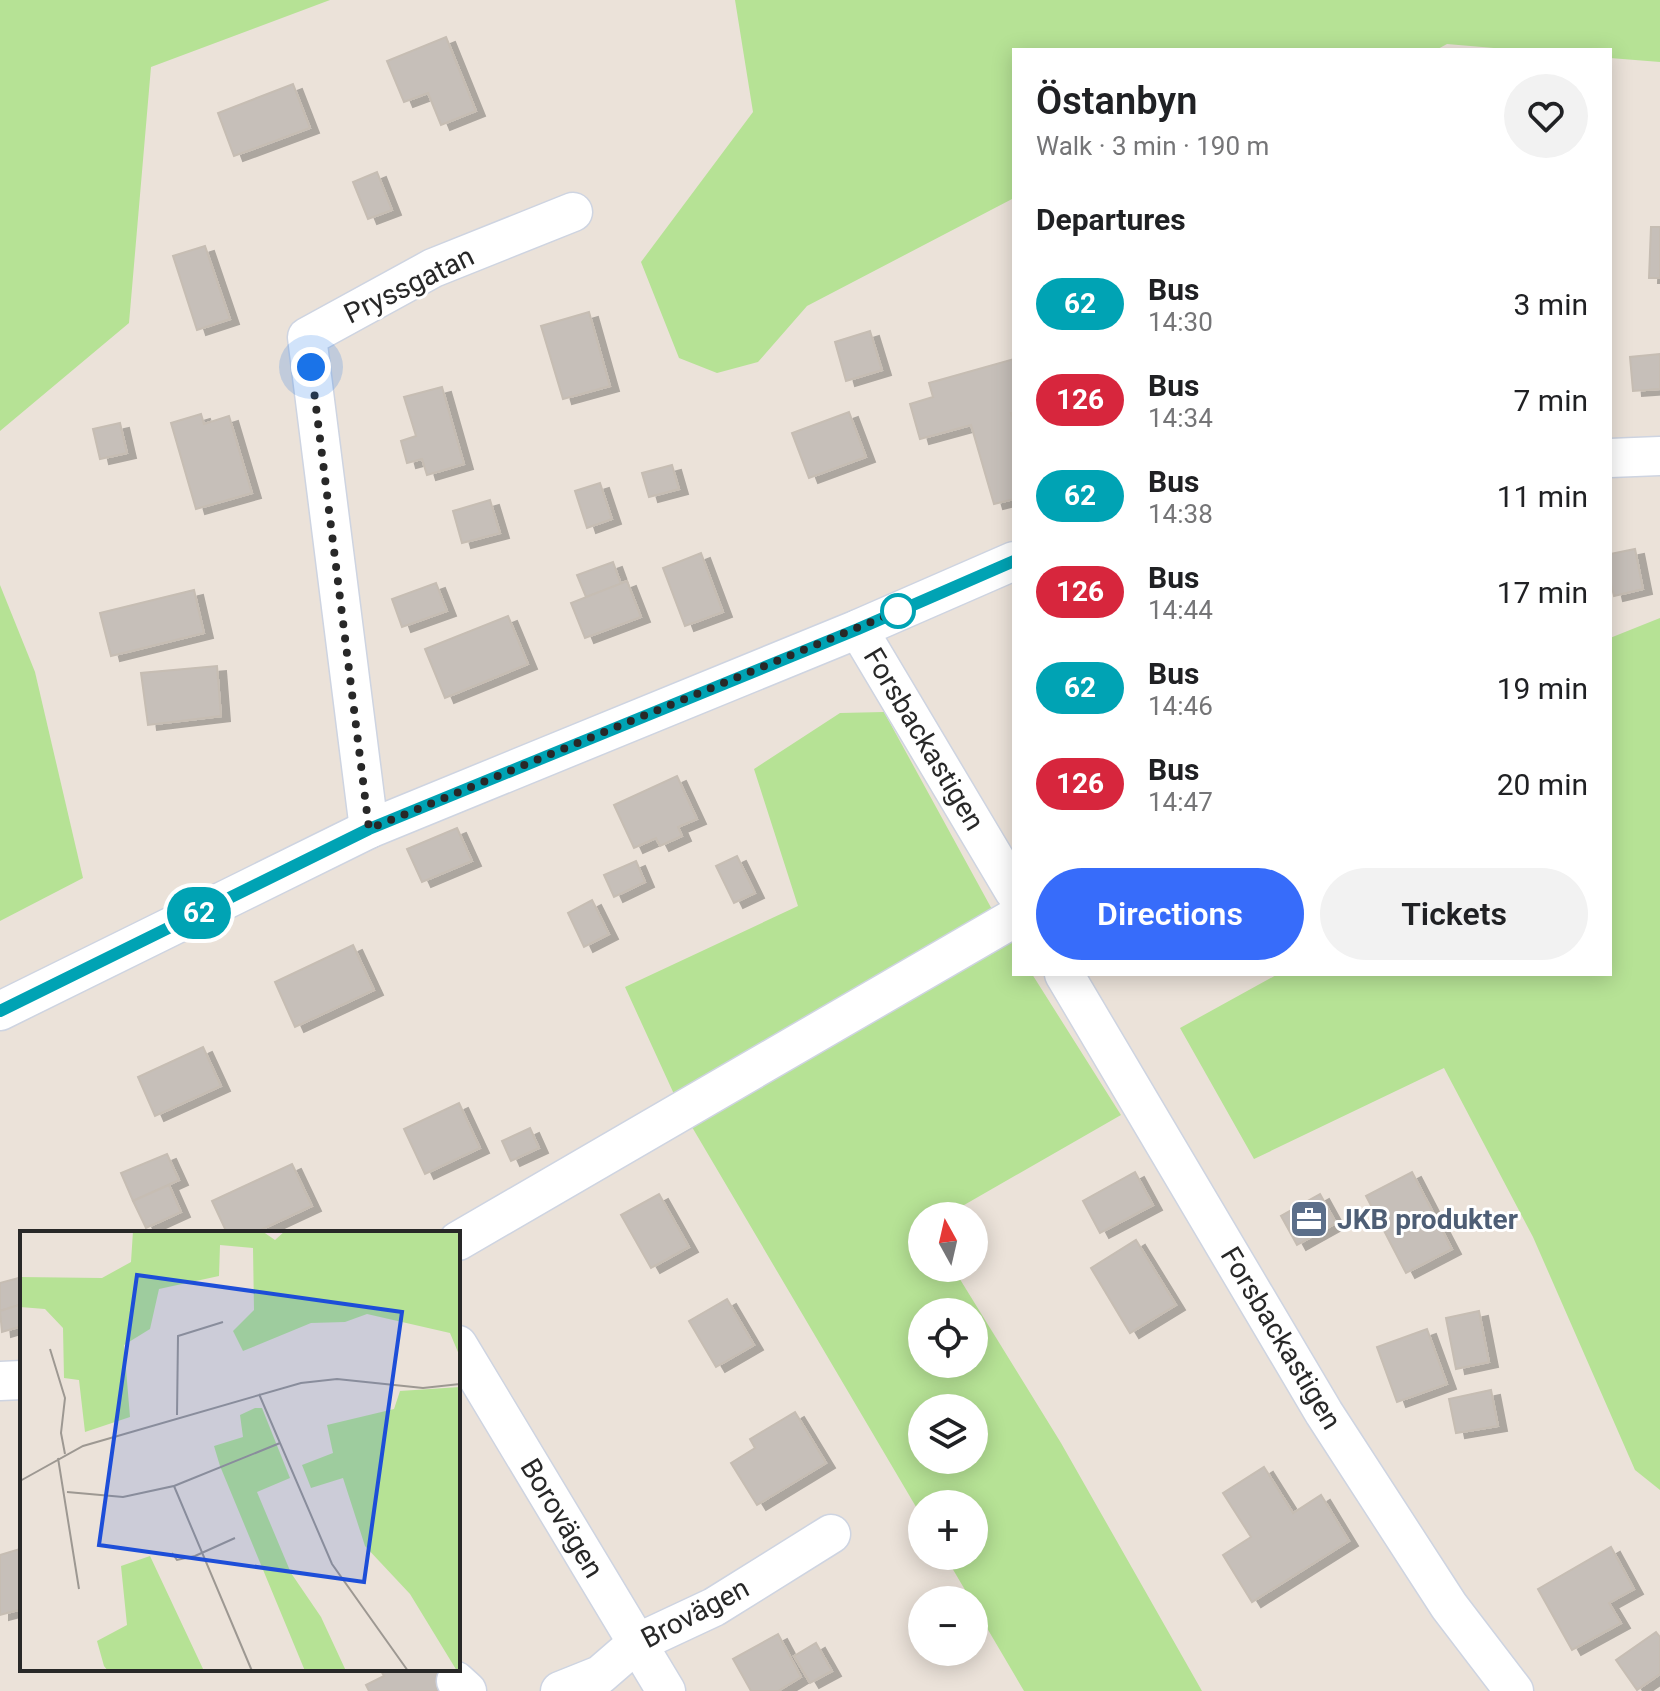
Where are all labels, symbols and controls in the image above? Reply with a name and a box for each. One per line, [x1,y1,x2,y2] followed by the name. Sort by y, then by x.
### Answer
[1504,74,1588,158] button: heart
[1036,79,1197,123] text: Östanbyn
[1036,131,1269,161] text: Walk · 3 min · 190 m
[1036,202,1186,237] text: Departures
[339,239,479,331] street label: Pryssgatan
[1148,272,1199,307] text: Bus
[1064,287,1096,320] text: 62
[1514,287,1588,322] text: 3 min
[1148,307,1213,337] text: 14:30
[291,347,331,387] your location
[1148,368,1199,403] text: Bus
[1056,383,1104,416] text: 126
[1514,383,1588,418] text: 7 min
[1148,403,1213,433] text: 14:34
[1148,464,1199,499] text: Bus
[1064,479,1096,512] text: 62
[1497,479,1588,514] text: 11 min
[1148,499,1213,529] text: 14:38
[1148,560,1199,595] text: Bus
[1056,575,1104,608] text: 126
[1497,575,1588,610] text: 17 min
[881,594,915,628] unlabelled marker
[1148,595,1213,625] text: 14:44
[857,642,991,836] street label: Forsbackastigen
[1148,656,1199,691] text: Bus
[1064,671,1096,704] text: 62
[1497,671,1588,706] text: 19 min
[1148,691,1213,721] text: 14:46
[1148,752,1199,787] text: Bus
[1056,767,1104,800] text: 126
[1497,767,1588,802] text: 20 min
[1148,787,1213,817] text: 14:47
[1036,868,1304,960] button: Directions
[1320,868,1588,960] button: Tickets
[163,887,235,939] line badge: 62
[183,896,215,929] text: 62
[1288,1198,1330,1240] office icon: JKB produkter
[908,1202,988,1282] north arrow
[908,1202,988,1666] map controls
[1337,1203,1518,1236] place label: JKB produkter
[20,1231,460,1671] inset map
[1214,1241,1348,1435] street label: Forsbackastigen
[908,1298,988,1378] button: locate
[908,1394,988,1474] button: layers
[514,1452,610,1584] street label: Borovägen
[908,1490,988,1570] button: +
[636,1571,754,1655] street label: Brovägen
[908,1586,988,1666] button: −

